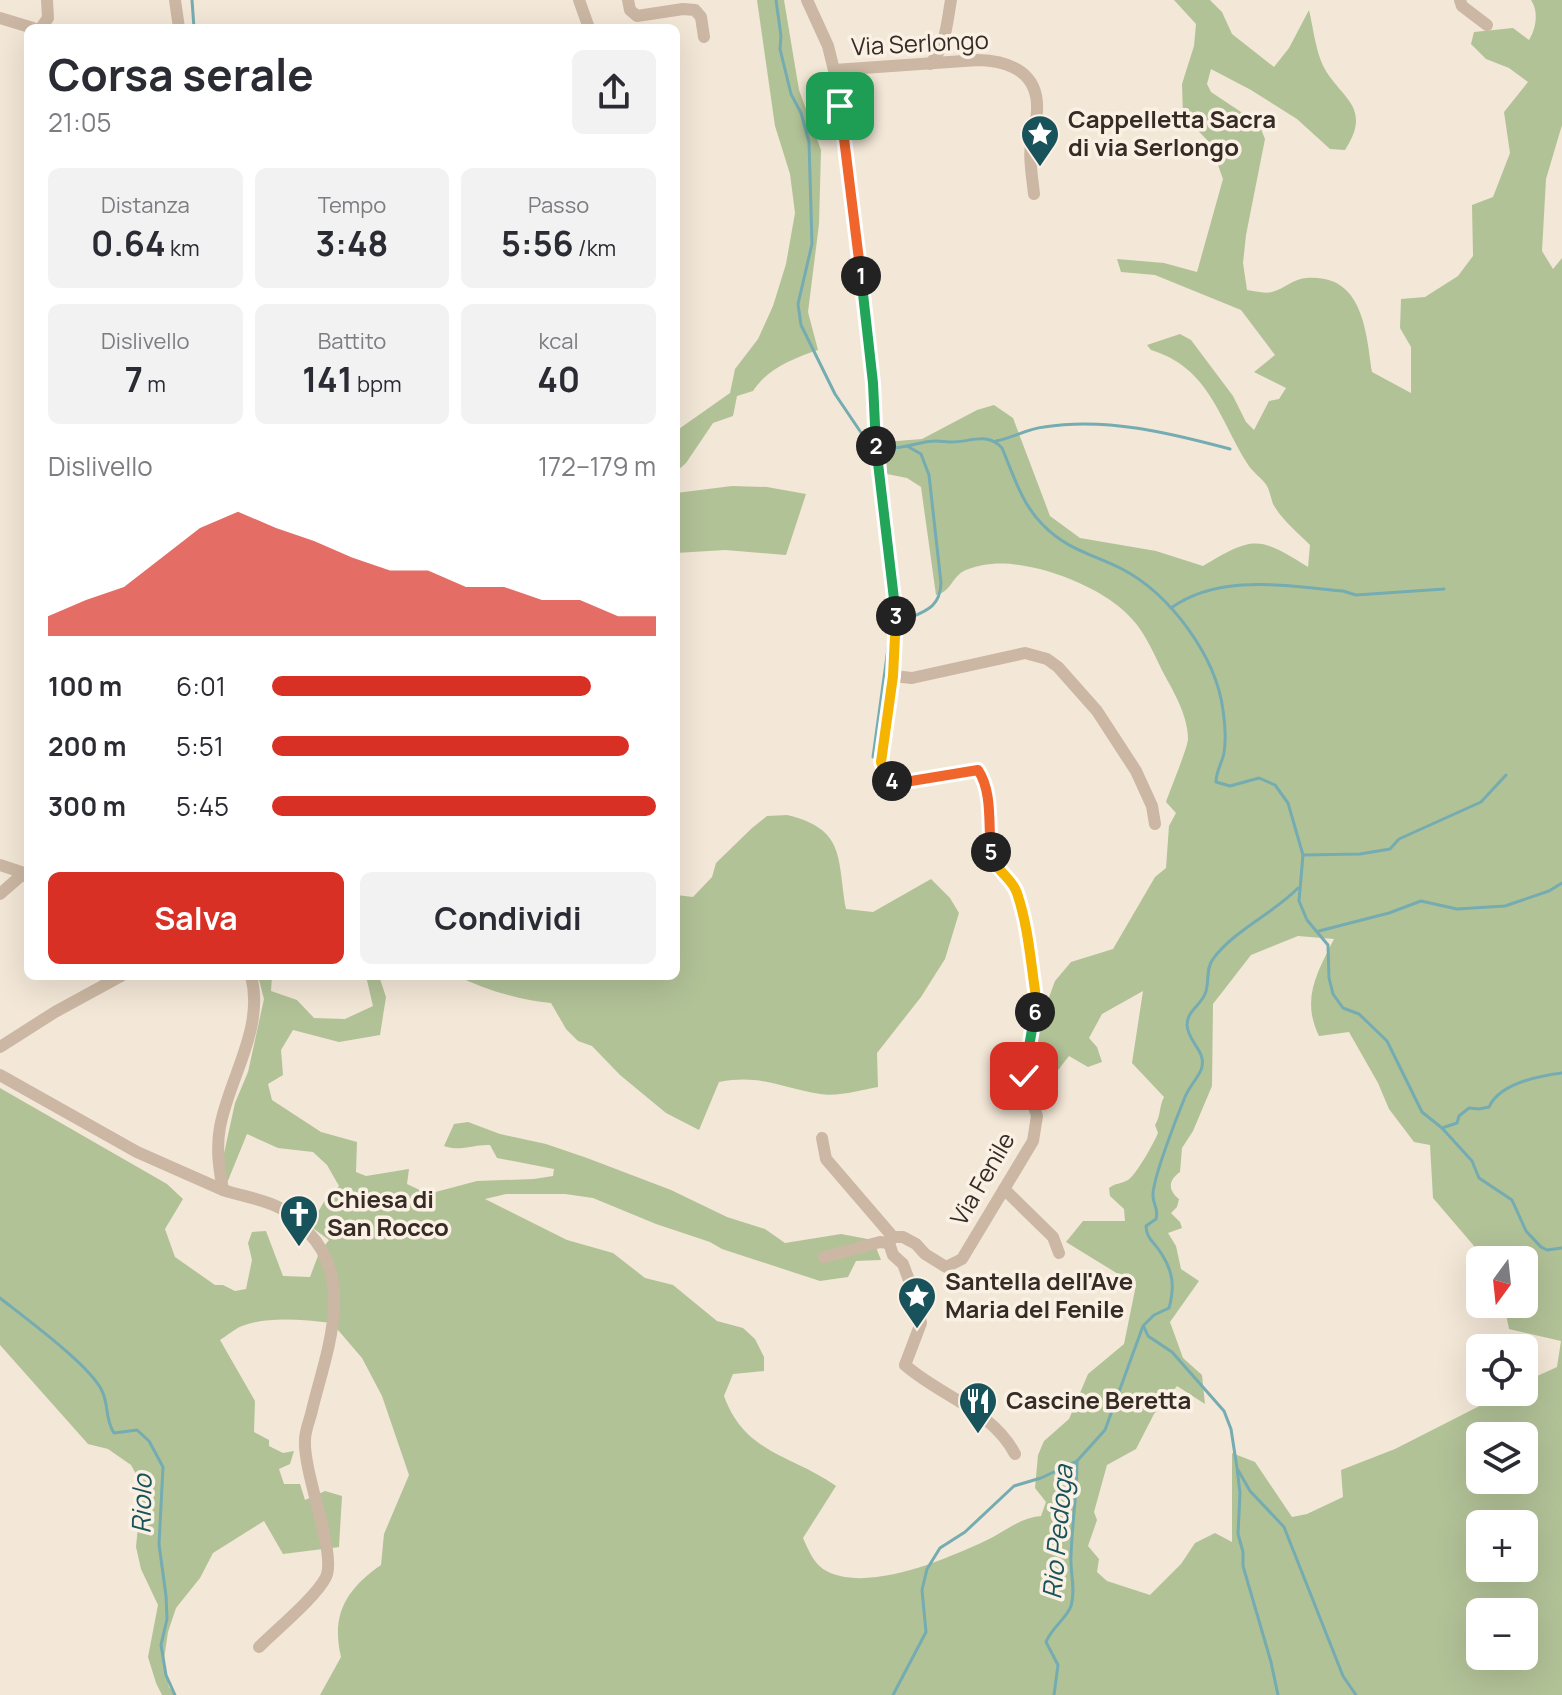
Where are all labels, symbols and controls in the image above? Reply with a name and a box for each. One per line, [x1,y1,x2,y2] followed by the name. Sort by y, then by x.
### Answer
[850,22,990,63] street label: Via Serlongo
[48,44,314,104] text: Corsa serale
[572,50,656,134] button: share
[806,72,874,140] pin
[818,84,862,128] icon: arrive
[1068,102,1276,163] place label: Cappelletta Sacra di via Serlongo
[48,104,112,140] text: 21:05
[1019,113,1061,168] place icon: Cappelletta Sacra di via Serlongo
[101,190,190,220] text: Distanza
[318,190,386,220] text: Tempo
[528,190,589,220] text: Passo
[91,220,166,266] text: 0.64
[316,220,388,266] text: 3:48
[501,220,574,266] text: 5:56
[166,233,200,263] text: km
[574,233,616,263] text: /km
[841,256,881,296] pin: 1
[856,261,866,291] text: 1
[101,326,190,356] text: Dislivello
[318,326,386,356] text: Battito
[539,326,579,356] text: kcal
[125,356,143,402] text: 7
[302,356,353,402] text: 141
[537,356,580,402] text: 40
[143,369,166,399] text: m
[353,369,402,399] text: bpm
[856,426,896,466] pin: 2
[869,431,883,461] text: 2
[48,448,153,484] text: Dislivello
[538,448,656,484] text: 172–179 m
[876,596,916,636] pin: 3
[890,601,902,631] text: 3
[48,668,122,704] text: 100 m
[176,668,226,704] text: 6:01
[48,728,126,764] text: 200 m
[176,728,224,764] text: 5:51
[872,761,912,801] pin: 4
[885,766,899,796] text: 4
[48,788,126,824] text: 300 m
[176,788,229,824] text: 5:45
[971,832,1011,872] pin: 5
[985,837,997,867] text: 5
[48,872,344,964] button: Salva
[360,872,656,964] button: Condividi
[1015,992,1055,1032] pin: 6
[1028,997,1042,1027] text: 6
[990,1042,1058,1110] pin
[1002,1054,1046,1098] icon: check
[942,1126,1022,1231] street label: Via Fenile
[327,1182,449,1243] place label: Chiesa di San Rocco
[278,1193,320,1248] church icon: Chiesa di San Rocco
[1466,1246,1538,1318] north arrow
[1466,1246,1538,1670] map controls
[945,1264,1133,1325] place label: Santella dell'Ave Maria del Fenile
[896,1275,938,1330] place icon: Santella dell'Ave Maria del Fenile
[1466,1334,1538,1406] button: locate
[957,1380,999,1435] restaurant icon: Cascine Beretta
[1006,1383,1191,1416] place label: Cascine Beretta
[1466,1422,1538,1494] button: layers
[1033,1462,1081,1600] water label: Rio Pedoga
[122,1472,160,1534] water label: Riolo
[1466,1510,1538,1582] button: +
[1466,1598,1538,1670] button: −

